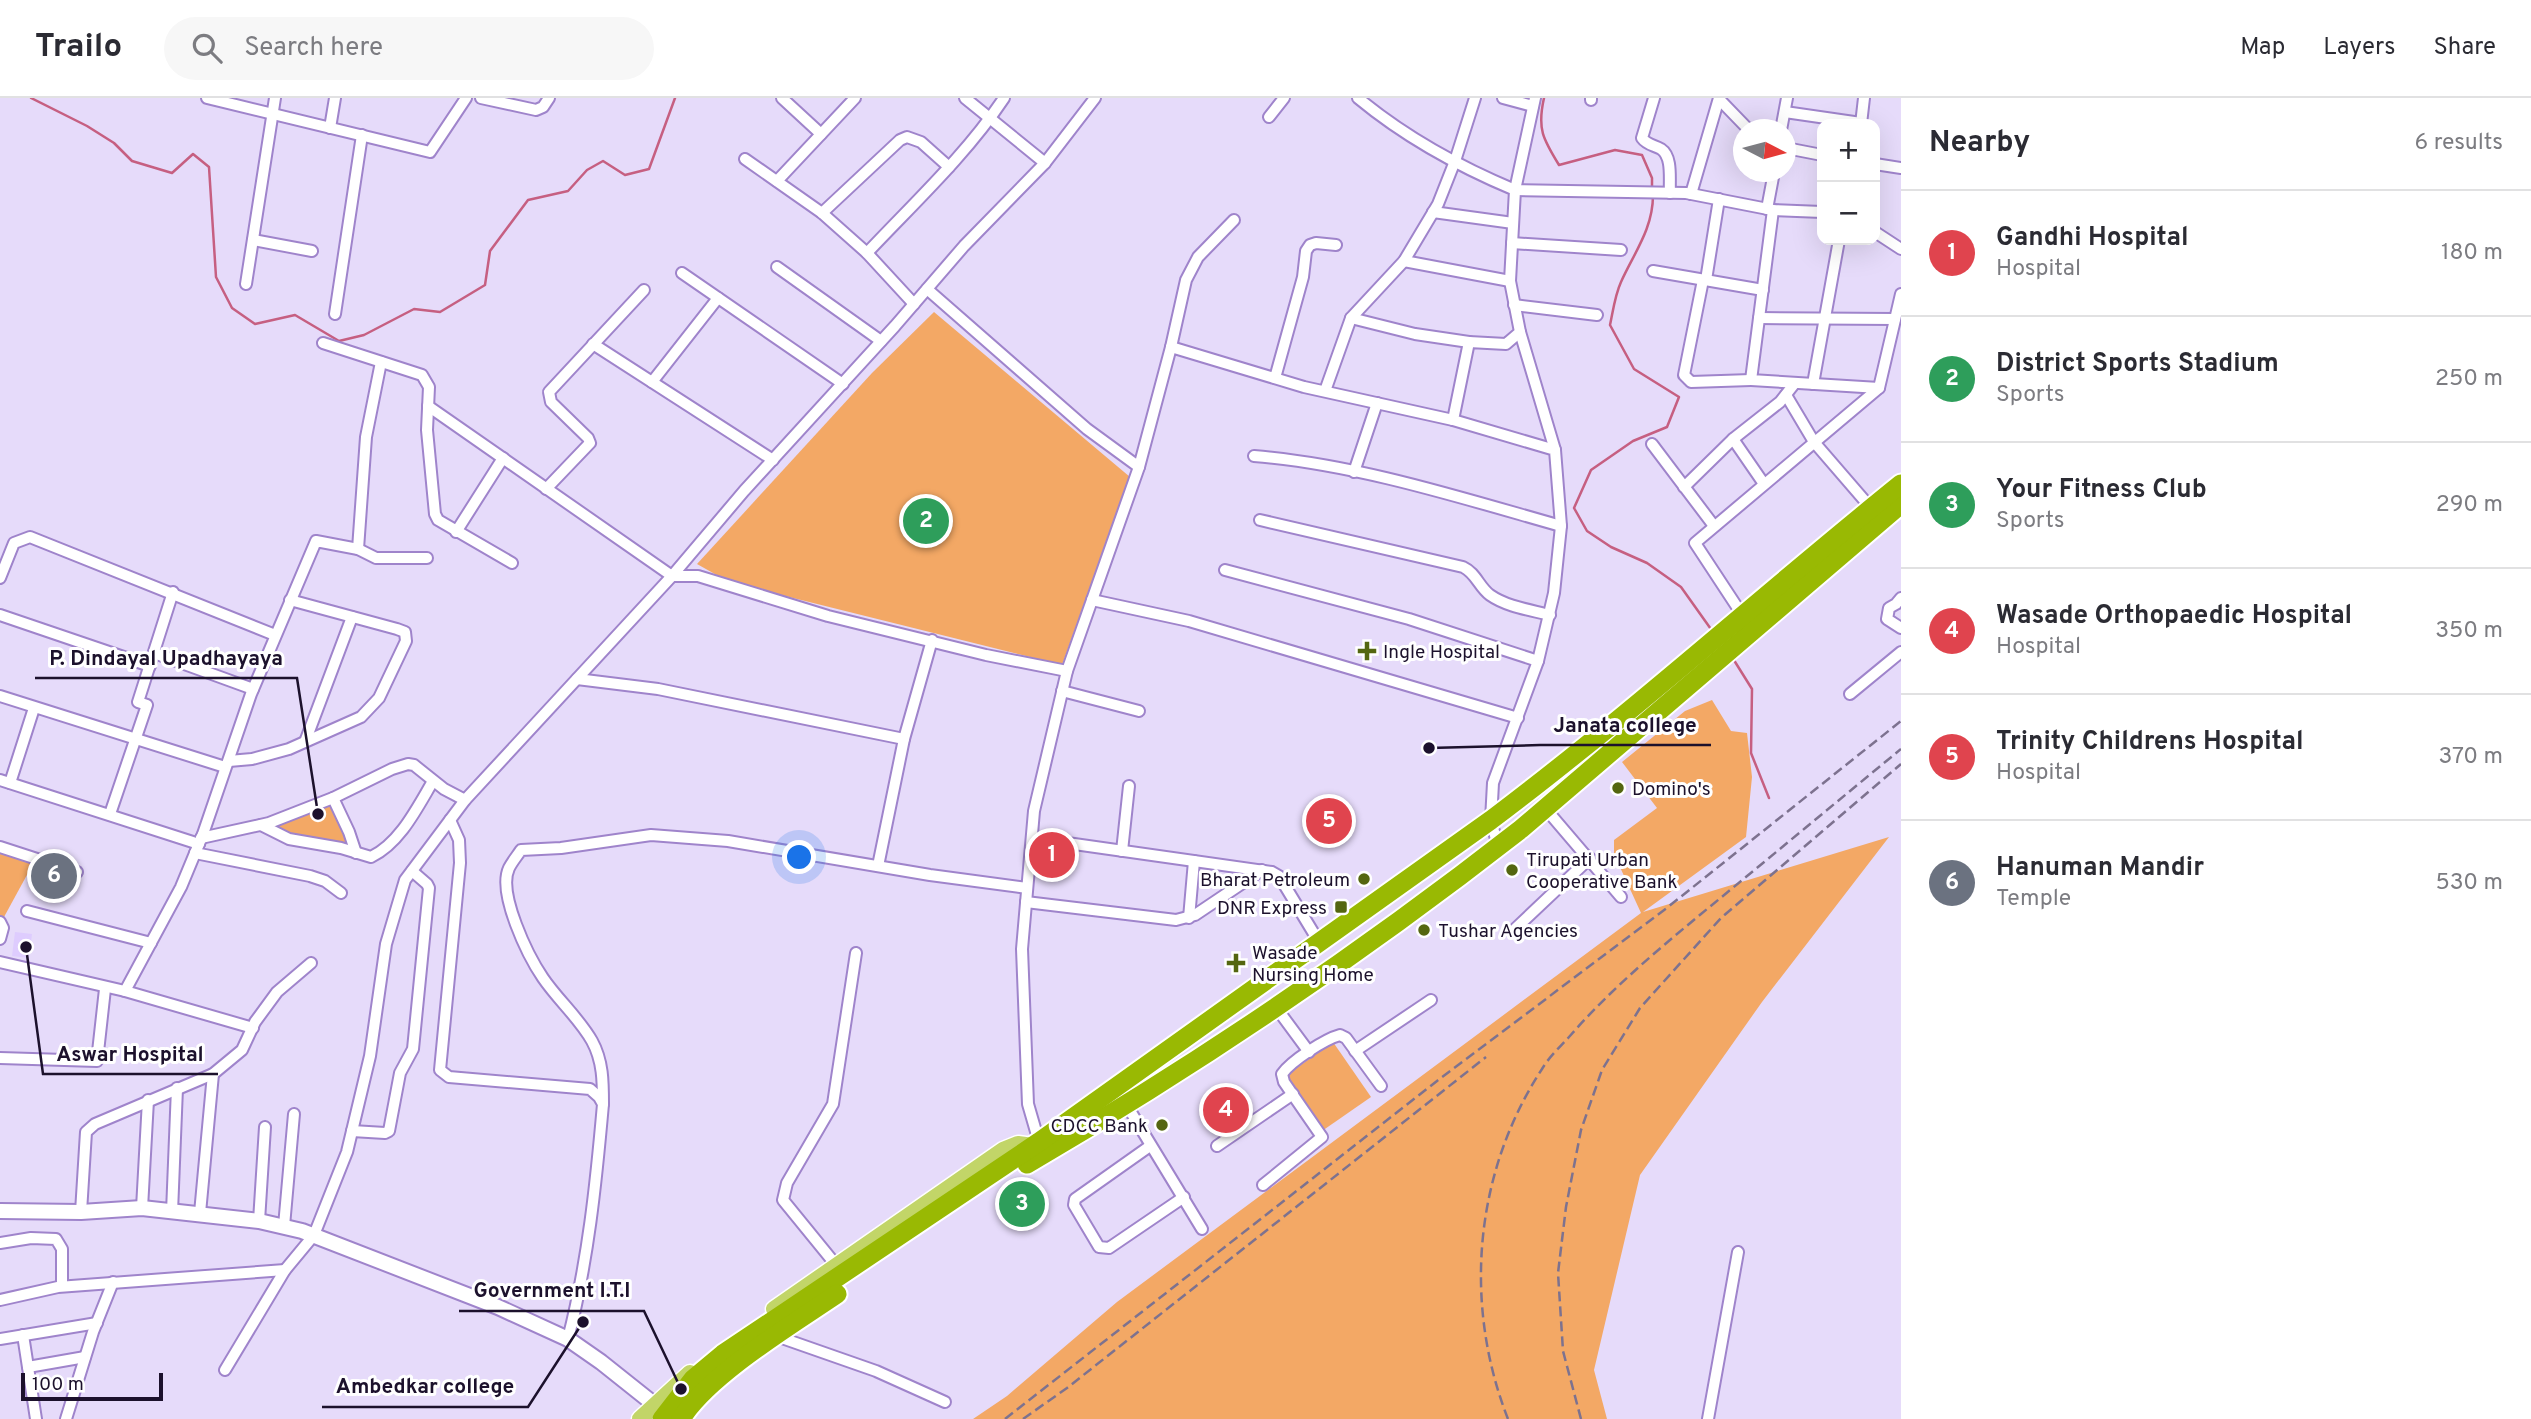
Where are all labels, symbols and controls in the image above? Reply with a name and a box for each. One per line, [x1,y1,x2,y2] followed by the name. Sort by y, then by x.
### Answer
[164,17,654,80] search box
[35,27,122,69] text: Trailo
[188,29,226,67] icon: search
[244,32,383,65] text: Search here
[2240,33,2285,63] text: Map
[2323,33,2395,63] text: Layers
[2433,33,2496,63] text: Share
[1733,119,1796,182] north arrow
[1817,119,1880,245] map controls
[1817,119,1880,182] button: +
[1929,125,2030,162] text: Nearby
[2415,129,2503,158] text: 6 results
[1817,182,1880,245] button: −
[1996,222,2189,255] text: Gandhi Hospital
[1947,239,1957,268] text: 1
[2441,239,2503,268] text: 180 m
[1996,255,2081,284] text: Hospital
[1996,348,2279,381] text: District Sports Stadium
[1945,365,1959,394] text: 2
[2435,365,2503,394] text: 250 m
[1996,381,2064,410] text: Sports
[1996,474,2207,507] text: Your Fitness Club
[1945,491,1959,520] text: 3
[2436,491,2503,520] text: 290 m
[903,495,949,547] pin: 2
[1996,507,2064,536] text: Sports
[1996,600,2352,633] text: Wasade Orthopaedic Hospital
[1945,617,1959,646] text: 4
[2435,617,2503,646] text: 350 m
[1996,633,2081,662] text: Hospital
[35,636,297,678] callout: P. Dindayal Upadhayaya
[1357,641,1377,661] marker: Ingle Hospital
[1383,641,1500,665] place label: Ingle Hospital
[49,646,283,673] text: P. Dindayal Upadhayaya
[1540,703,1711,745] callout: Janata college
[1553,713,1697,740] text: Janata college
[1996,726,2304,759] text: Trinity Childrens Hospital
[1945,743,1959,772] text: 5
[2438,743,2503,772] text: 370 m
[1996,759,2081,788] text: Hospital
[1632,778,1711,802] place label: Domino's
[1610,780,1626,796] marker: Domino's
[1306,795,1352,847] pin: 5
[1029,829,1075,881] pin: 1
[782,840,816,874] your location
[1526,849,1678,895] place label: Tirupati Urban Cooperative Bank
[31,850,77,902] pin: 6
[1996,852,2204,885] text: Hanuman Mandir
[1504,862,1520,878] marker: Tirupati Urban Cooperative Bank
[1200,869,1350,893] place label: Bharat Petroleum
[1945,869,1959,898] text: 6
[2435,869,2503,898] text: 530 m
[1356,871,1372,887] marker: Bharat Petroleum
[1996,885,2071,914] text: Temple
[1217,897,1327,921] place label: DNR Express
[1333,899,1349,915] marker: DNR Express
[1438,920,1578,944] place label: Tushar Agencies
[1416,922,1432,938] marker: Tushar Agencies
[1252,942,1374,988] place label: Wasade Nursing Home
[1226,953,1246,973] marker: Wasade Nursing Home
[43,1032,218,1074] callout: Aswar Hospital
[56,1042,204,1069] text: Aswar Hospital
[1203,1084,1249,1136] pin: 4
[1050,1115,1148,1139] place label: CDCC Bank
[1154,1117,1170,1133] marker: CDCC Bank
[999,1178,1045,1230] pin: 3
[459,1269,644,1311] callout: Government I.T.I
[474,1278,630,1305] text: Government I.T.I
[322,1365,528,1407] callout: Ambedkar college
[21,1370,163,1402] scale bar
[32,1373,84,1397] text: 100 m
[336,1374,514,1401] text: Ambedkar college

